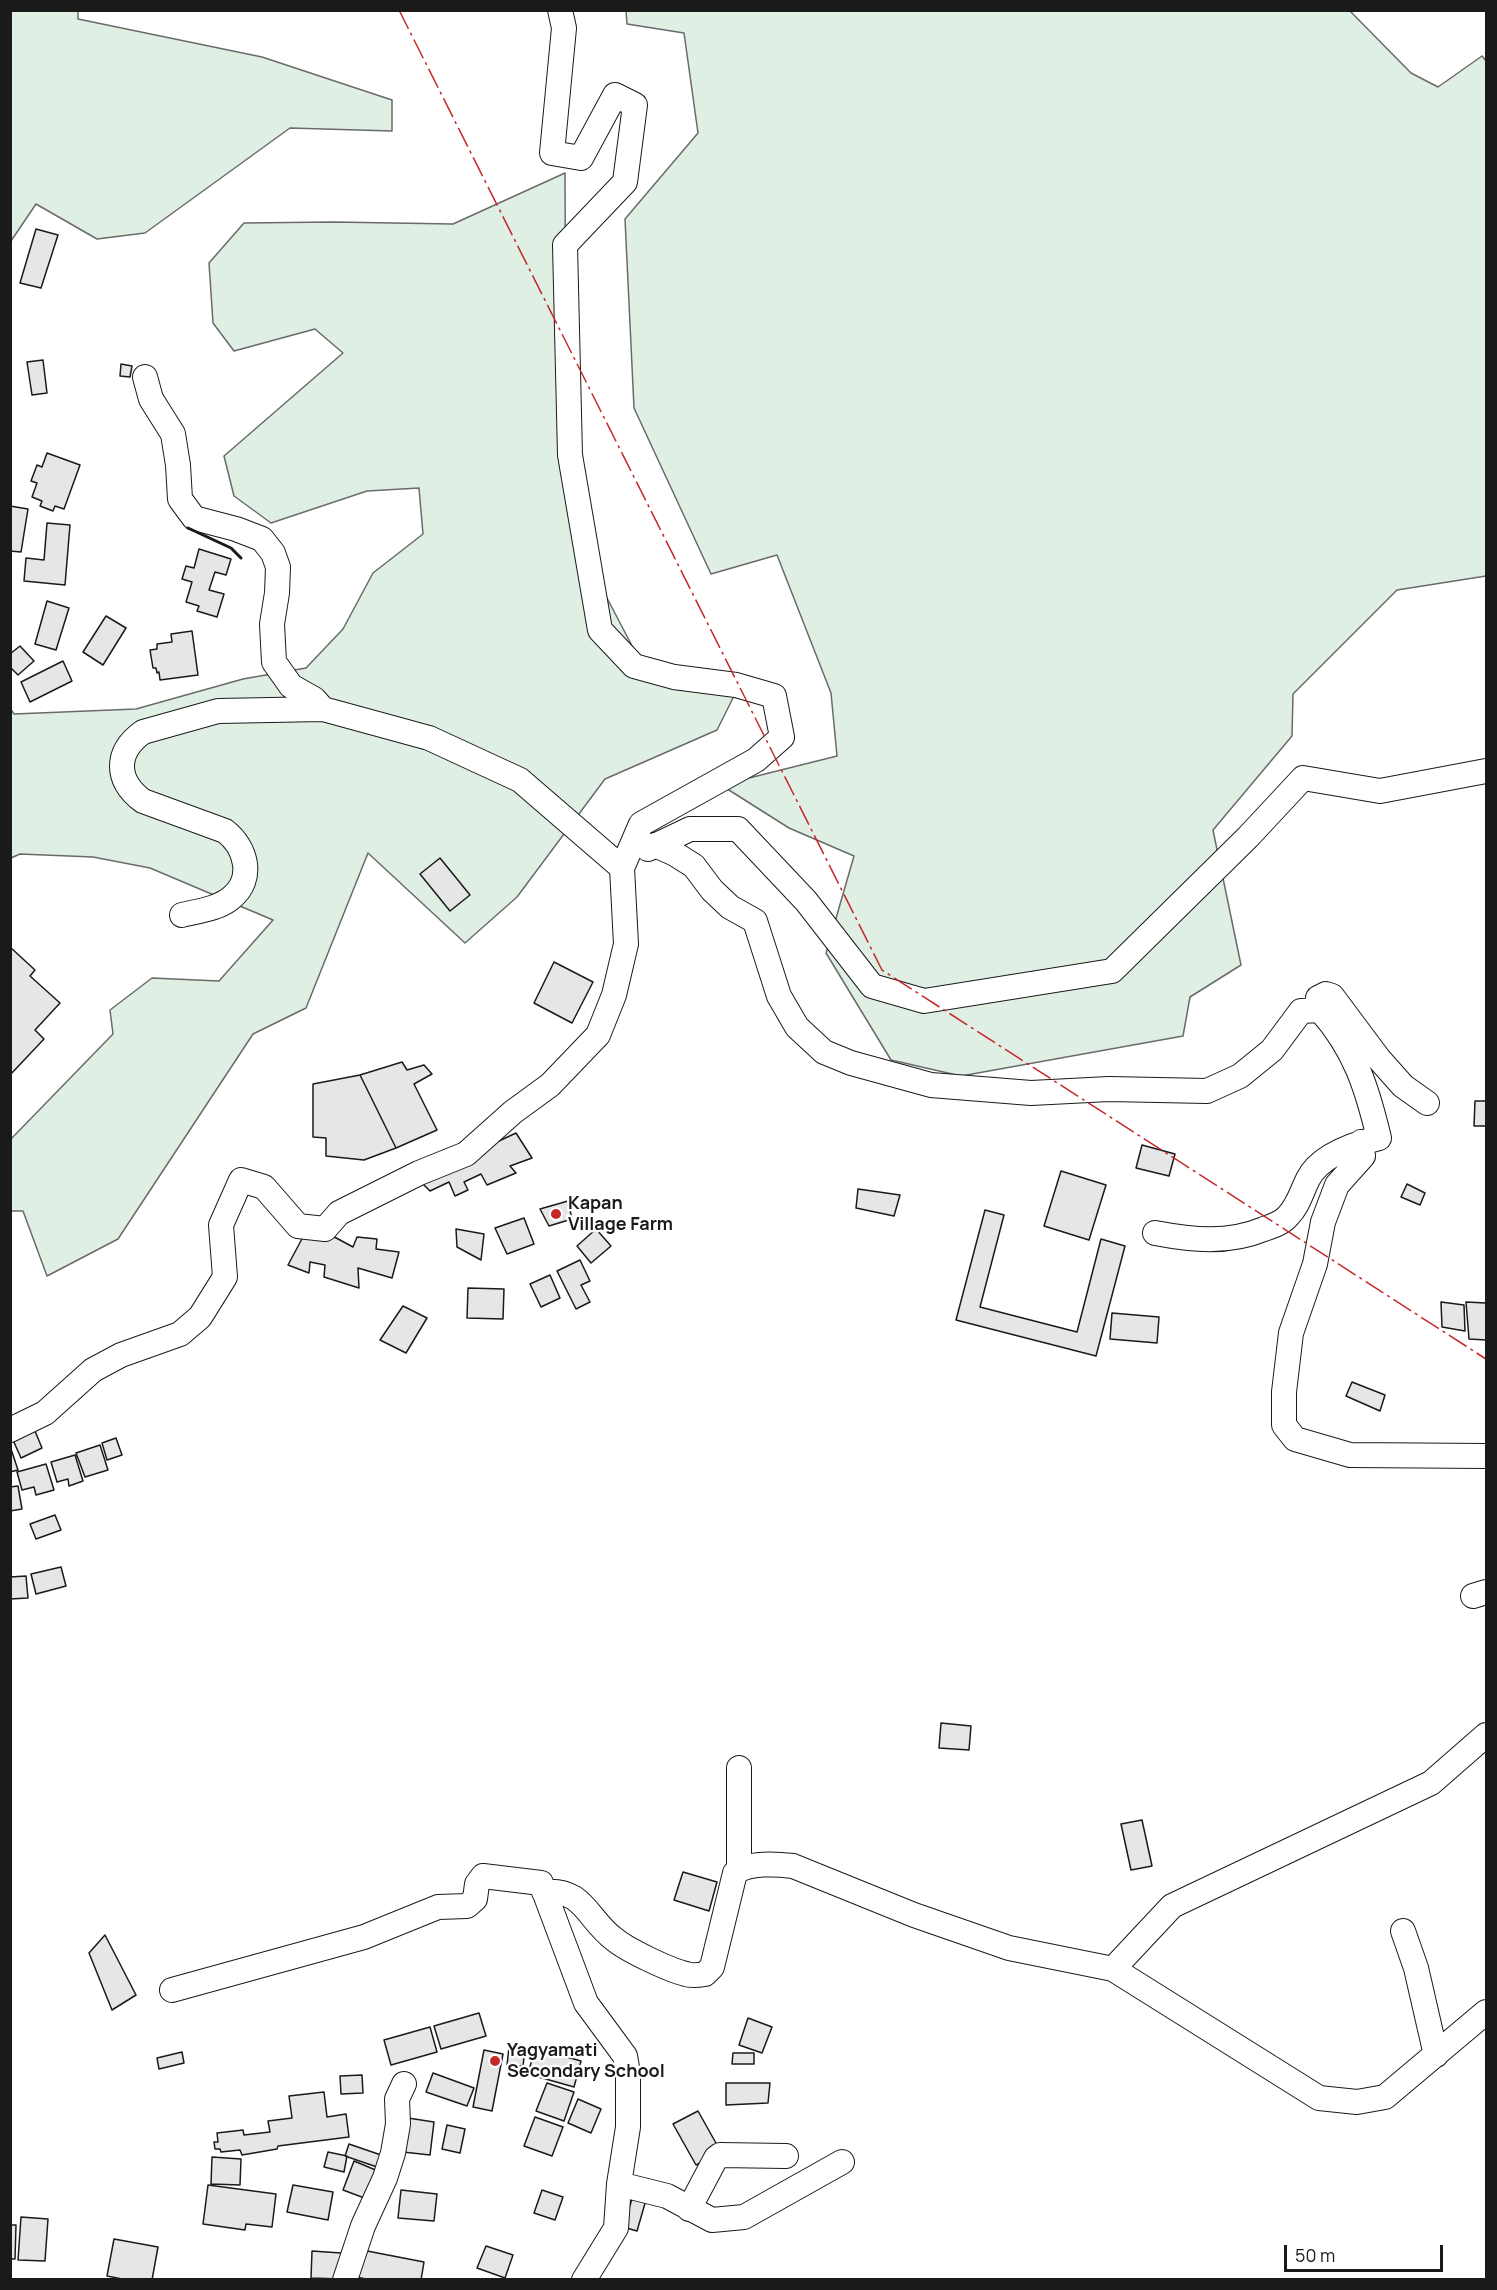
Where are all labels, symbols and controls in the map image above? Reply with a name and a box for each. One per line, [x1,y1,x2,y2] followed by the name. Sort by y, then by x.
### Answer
[568,1193,673,1236] place label: Kapan Village Farm
[549,1207,563,1221] marker: Kapan Village Farm
[507,2040,665,2082] place label: Yagyamati Secondary School
[488,2054,502,2068] marker: Yagyamati Secondary School
[1287,2233,1446,2271] scale bar
[1295,2243,1335,2267] text: 50 m

